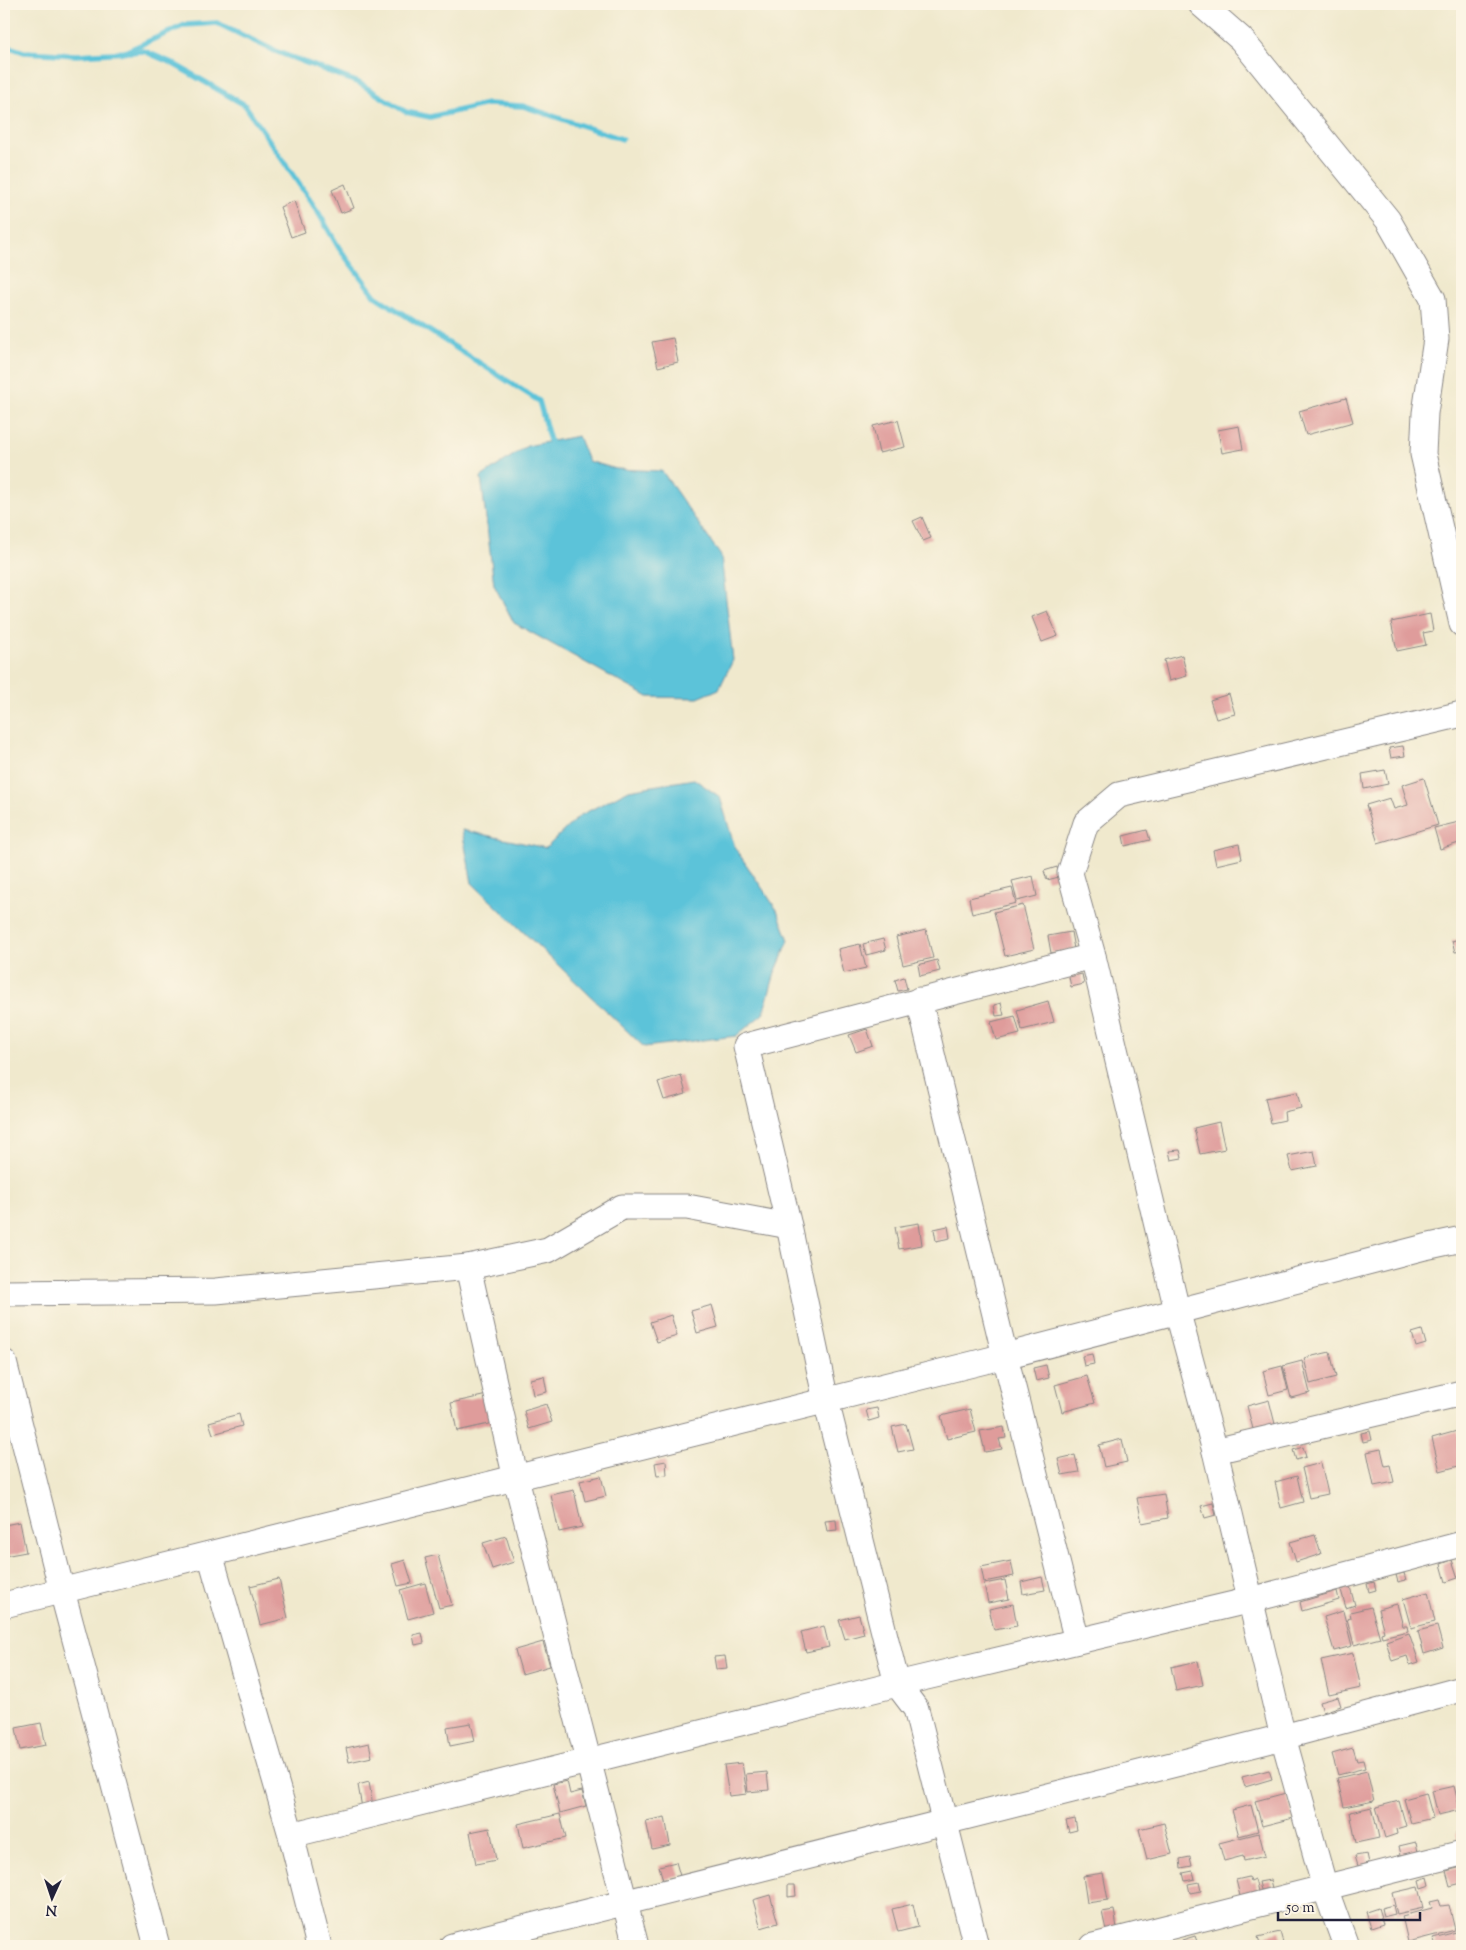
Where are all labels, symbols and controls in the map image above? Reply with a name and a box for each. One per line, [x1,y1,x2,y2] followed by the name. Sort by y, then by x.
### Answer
[28,1872,78,1922] north arrow
[1278,1890,1421,1922] scale bar
[1285,1898,1315,1919] text: 50 m
[45,1899,58,1919] text: N

